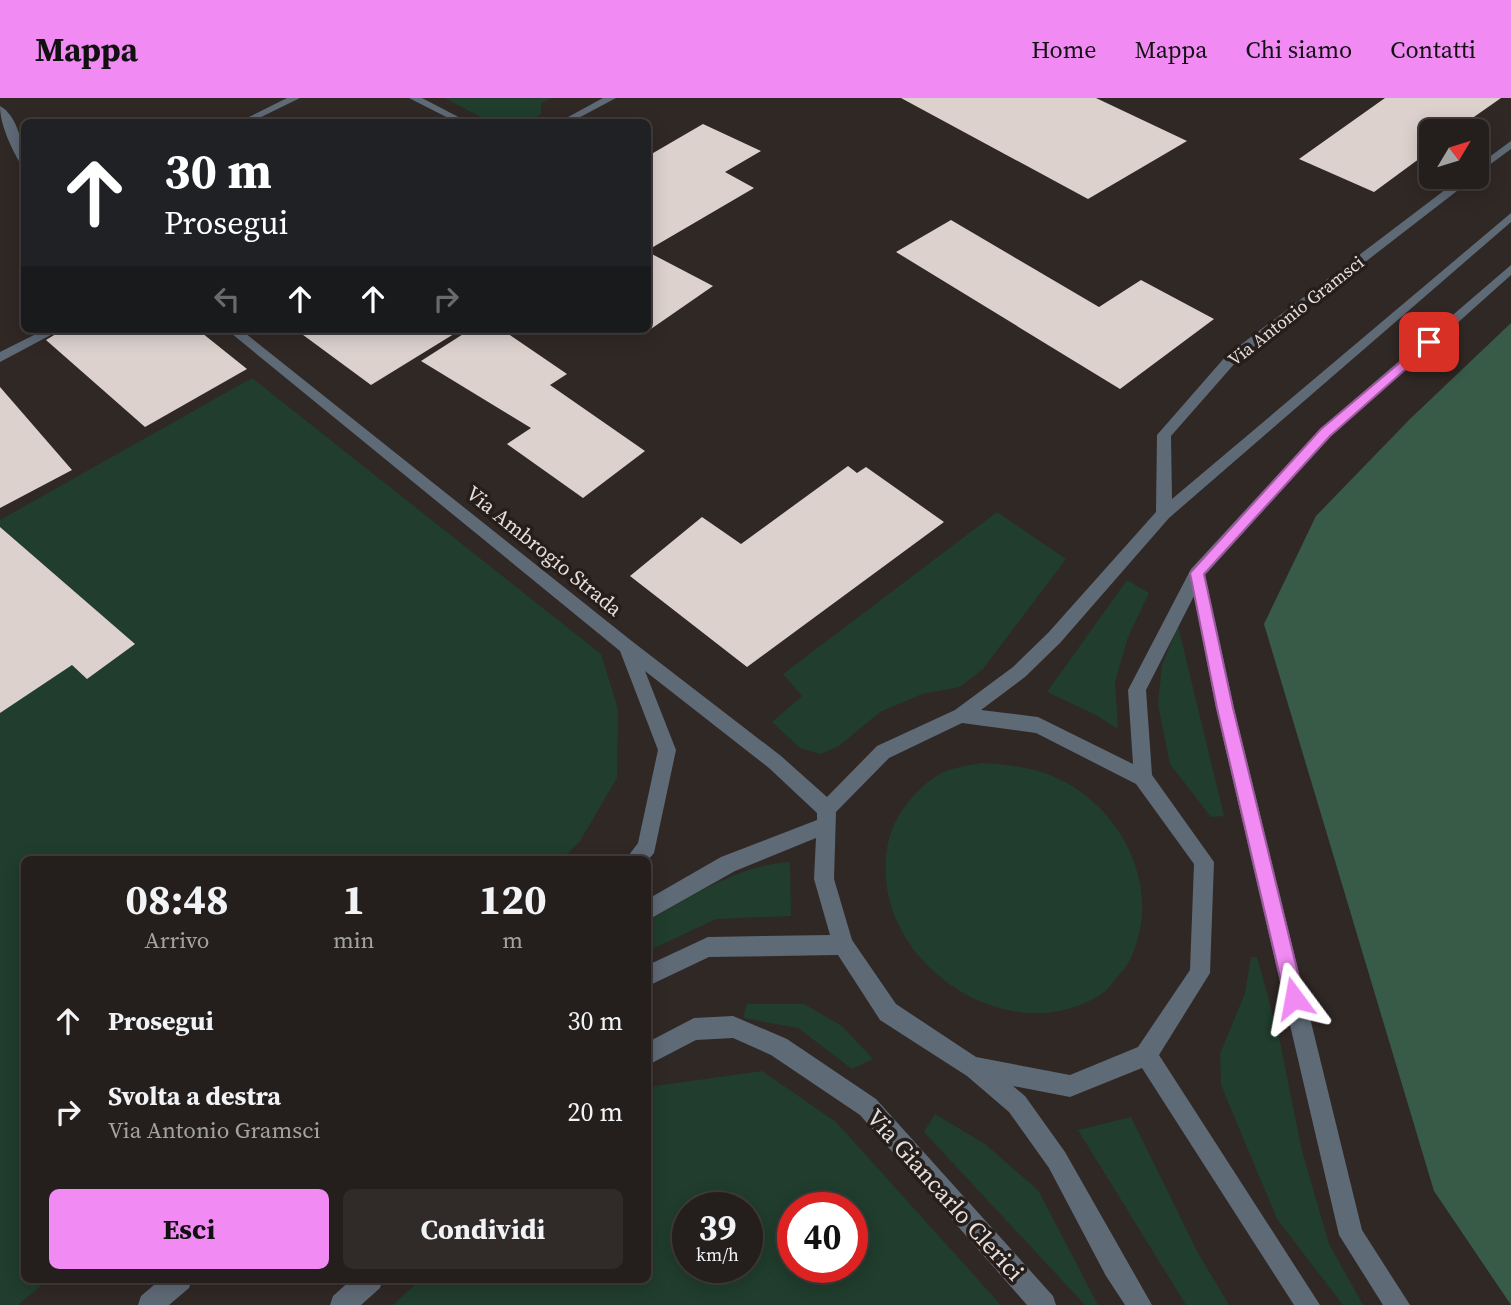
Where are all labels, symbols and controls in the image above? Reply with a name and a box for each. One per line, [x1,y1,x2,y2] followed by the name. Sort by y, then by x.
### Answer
[35,27,138,72] text: Mappa
[1031,33,1097,66] text: Home
[1135,33,1207,66] text: Mappa
[1245,33,1352,66] text: Chi siamo
[1390,33,1476,66] text: Contatti
[1419,119,1489,189] north arrow
[1419,119,1489,189] map controls
[164,137,272,204] text: 30 m
[49,147,140,238] icon: ahead
[164,201,288,245] text: Prosegui
[1223,250,1369,372] street label: Via Antonio Gramsci
[208,280,246,318] icon: left
[281,280,319,318] icon: ahead
[354,280,392,318] icon: ahead
[427,280,465,318] icon: right
[1399,312,1459,372] pin
[1410,323,1448,361] icon: arrive
[460,479,629,623] street label: Via Ambrogio Strada
[125,870,229,928] text: 08:48
[342,870,365,928] text: 1
[479,870,547,928] text: 120
[144,924,209,956] text: Arrivo
[333,924,374,956] text: min
[502,924,523,956] text: m
[1257,961,1331,1035] position arrow
[49,1002,87,1040] icon: ahead
[108,1003,214,1039] text: Prosegui
[568,1003,623,1039] text: 30 m
[108,1078,281,1114] text: Svolta a destra
[49,1093,87,1131] icon: right
[568,1094,623,1130] text: 20 m
[859,1102,1032,1288] street label: Via Giancarlo Clerici
[108,1114,320,1146] text: Via Antonio Gramsci
[49,1189,329,1269] button: Esci
[343,1189,623,1269] button: Condividi
[777,1192,868,1283] speed limit sign: 40
[699,1204,736,1252] text: 39
[696,1242,739,1267] text: km/h

